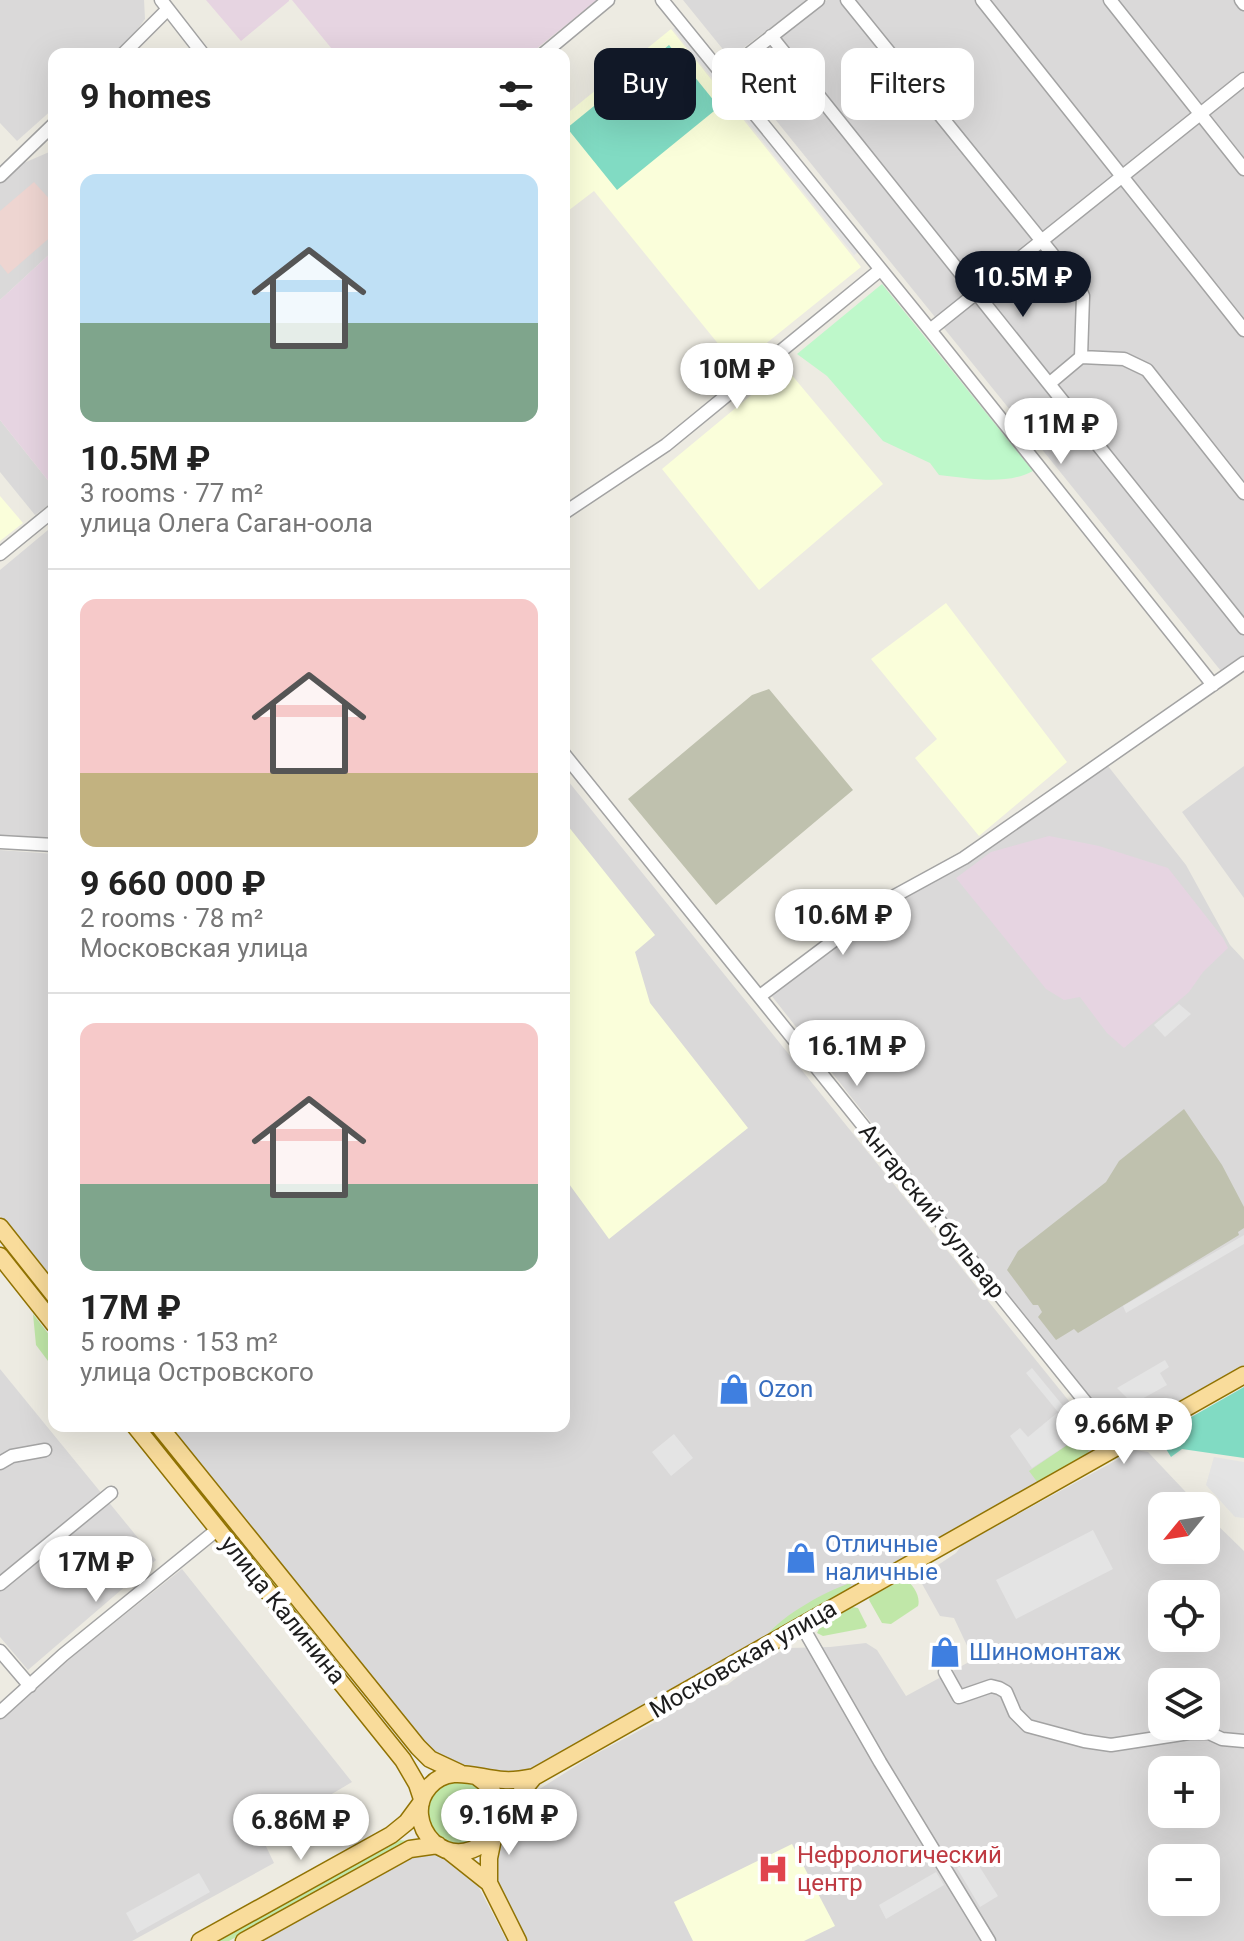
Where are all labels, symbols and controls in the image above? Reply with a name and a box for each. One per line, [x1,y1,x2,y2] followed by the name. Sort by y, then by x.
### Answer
[594,48,696,120] chip: Buy
[712,48,825,120] chip: Rent
[841,48,974,120] chip: Filters
[494,74,538,118] icon: filters
[80,76,211,116] text: 9 homes
[237,226,381,370] icon: home
[949,251,1097,319] pin: 10.5M ₽
[973,262,1073,292] text: 10.5M ₽
[681,343,793,411] pin: 10M ₽
[698,354,776,384] text: 10M ₽
[1005,398,1117,466] pin: 11M ₽
[1022,409,1100,439] text: 11M ₽
[80,438,211,478] text: 10.5M ₽
[80,478,263,508] text: 3 rooms · 77 m²
[80,508,373,538] text: улица Олега Саган-оола
[237,651,381,795] icon: home
[80,863,266,903] text: 9 660 000 ₽
[769,889,917,957] pin: 10.6M ₽
[793,900,893,930] text: 10.6M ₽
[80,903,263,933] text: 2 rooms · 78 m²
[80,933,309,963] text: Московская улица
[783,1020,931,1088] pin: 16.1M ₽
[807,1031,907,1061] text: 16.1M ₽
[237,1075,381,1219] icon: home
[853,1118,1011,1304] street label: Ангарский бульвар
[80,1287,181,1327] text: 17M ₽
[80,1327,278,1357] text: 5 rooms · 153 m²
[80,1357,314,1387] text: улица Островского
[717,1372,751,1406] shop icon: Ozon
[758,1375,813,1403] place label: Ozon
[1050,1398,1198,1466] pin: 9.66M ₽
[1074,1409,1174,1439] text: 9.66M ₽
[1148,1492,1220,1564] north arrow
[1148,1492,1220,1916] map controls
[215,1530,351,1690] street label: улица Калинина
[825,1530,938,1586] place label: Отличные наличные
[40,1536,152,1604] pin: 17M ₽
[784,1541,818,1575] shop icon: Отличные наличные
[57,1547,135,1577] text: 17M ₽
[1148,1580,1220,1652] button: locate
[645,1594,841,1724] street label: Московская улица
[928,1635,962,1669] shop icon: Шиномонтаж
[969,1638,1122,1666] place label: Шиномонтаж
[1148,1668,1220,1740] button: layers
[1148,1756,1220,1828] button: +
[435,1789,583,1857] pin: 9.16M ₽
[227,1794,375,1862] pin: 6.86M ₽
[459,1800,559,1830] text: 9.16M ₽
[251,1805,351,1835] text: 6.86M ₽
[797,1841,1002,1897] place label: Нефрологический центр
[1148,1844,1220,1916] button: −
[756,1852,790,1886] hospital icon: Нефрологический центр

